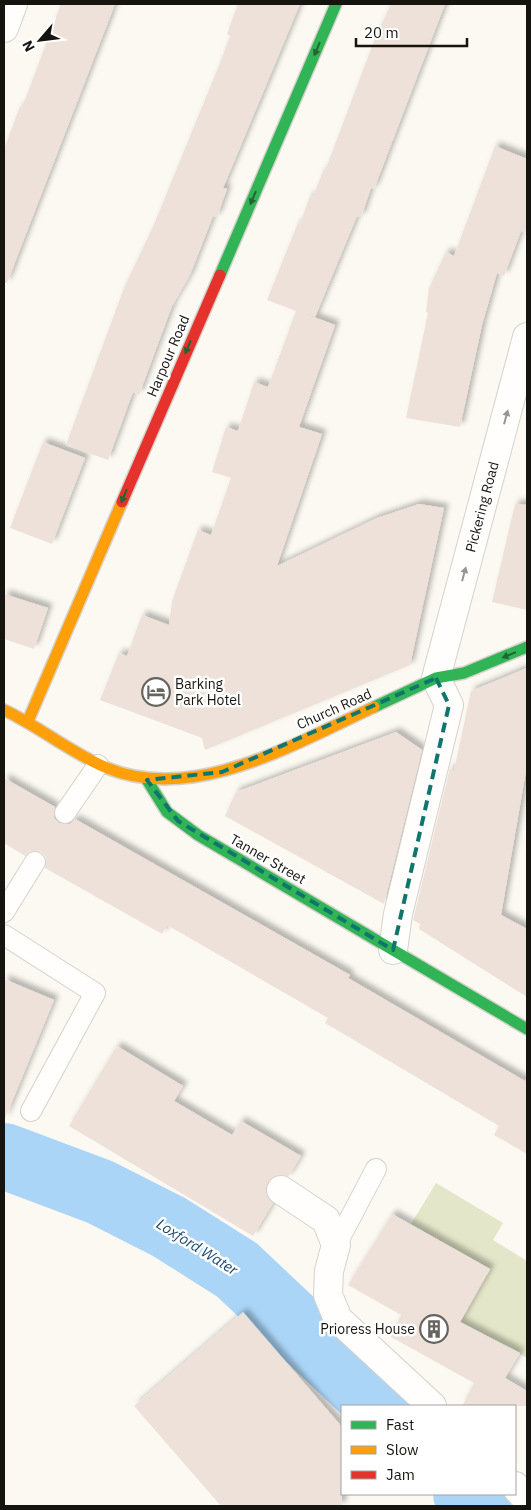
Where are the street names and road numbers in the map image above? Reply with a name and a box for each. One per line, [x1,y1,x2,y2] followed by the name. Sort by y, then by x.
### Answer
[143,312,193,400] street label: Harpour Road
[461,460,503,554] street label: Pickering Road
[294,684,374,734] street label: Church Road
[227,830,309,888] street label: Tanner Street

